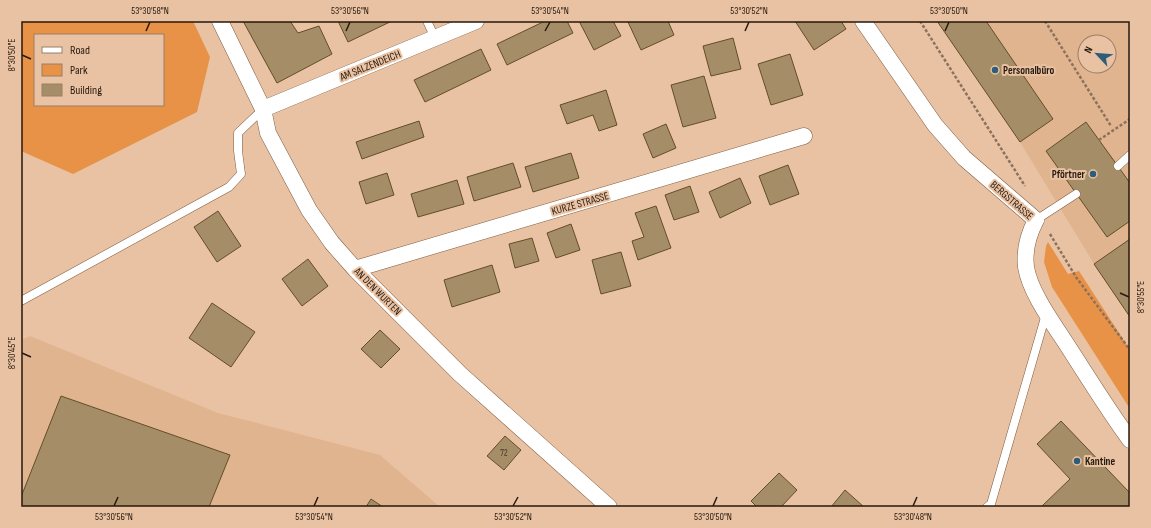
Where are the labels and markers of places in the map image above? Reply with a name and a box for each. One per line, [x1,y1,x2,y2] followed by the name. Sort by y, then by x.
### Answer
[1003,64,1054,77] place label: Personalbüro
[990,65,1000,75] marker: Personalbüro
[1052,168,1086,181] place label: Pförtner
[1088,169,1098,179] marker: Pförtner
[1085,455,1116,468] place label: Kantine
[1072,456,1082,466] marker: Kantine

